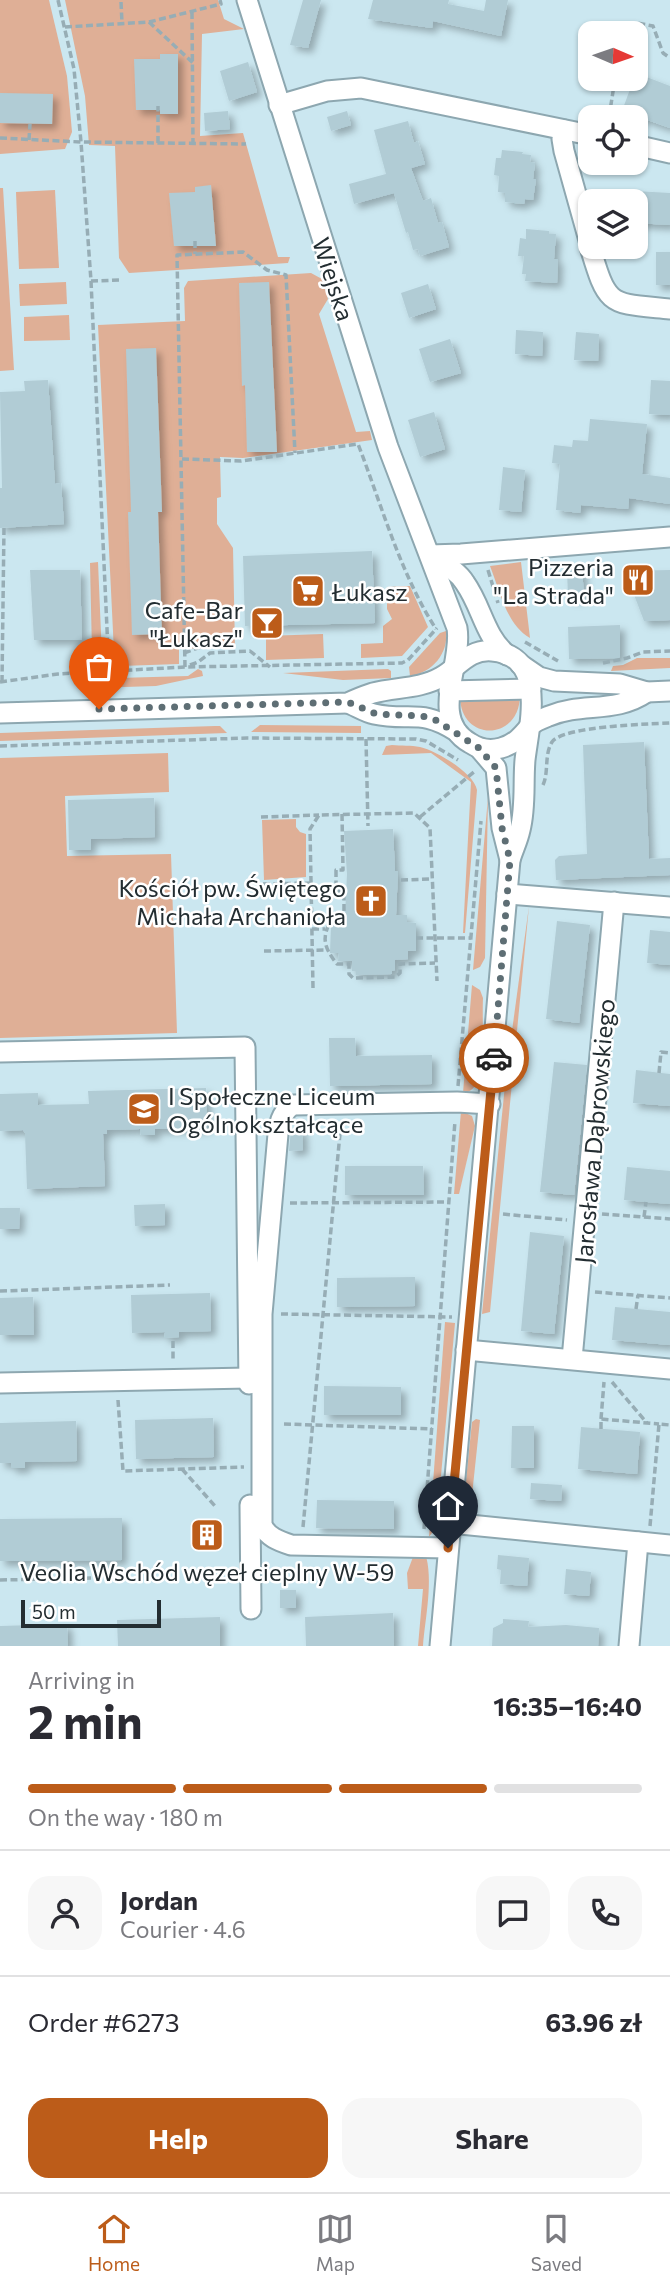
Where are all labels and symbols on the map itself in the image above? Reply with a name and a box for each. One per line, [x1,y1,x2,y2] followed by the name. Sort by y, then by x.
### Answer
[578,21,648,91] north arrow
[307,234,361,324] street label: Wiejska
[493,552,614,609] place label: Pizzeria "La Strada"
[619,561,657,599] restaurant icon: Pizzeria "La Strada"
[289,572,327,610] supermarket icon: Łukasz
[331,577,408,606] place label: Łukasz
[145,595,243,652] place label: Cafe-Bar "Łukasz"
[248,604,286,642] bar icon: Cafe-Bar "Łukasz"
[69,637,129,709] pin
[118,873,346,930] place label: Kościół pw. Świętego Michała Archanioła
[352,882,390,920] church icon: Kościół pw. Świętego Michała Archanioła
[568,997,620,1265] street label: Jarosława Dąbrowskiego
[459,1023,529,1093] courier
[168,1081,375,1138] place label: I Społeczne Liceum Ogólnokształcące
[125,1090,163,1128] school or university icon: I Społeczne Liceum Ogólnokształcące
[418,1476,478,1548] pin
[188,1516,226,1554] building icon: Veolia Wschód węzeł cieplny W-59
[20,1557,394,1586] place label: Veolia Wschód węzeł cieplny W-59
[21,1597,161,1629] scale bar

